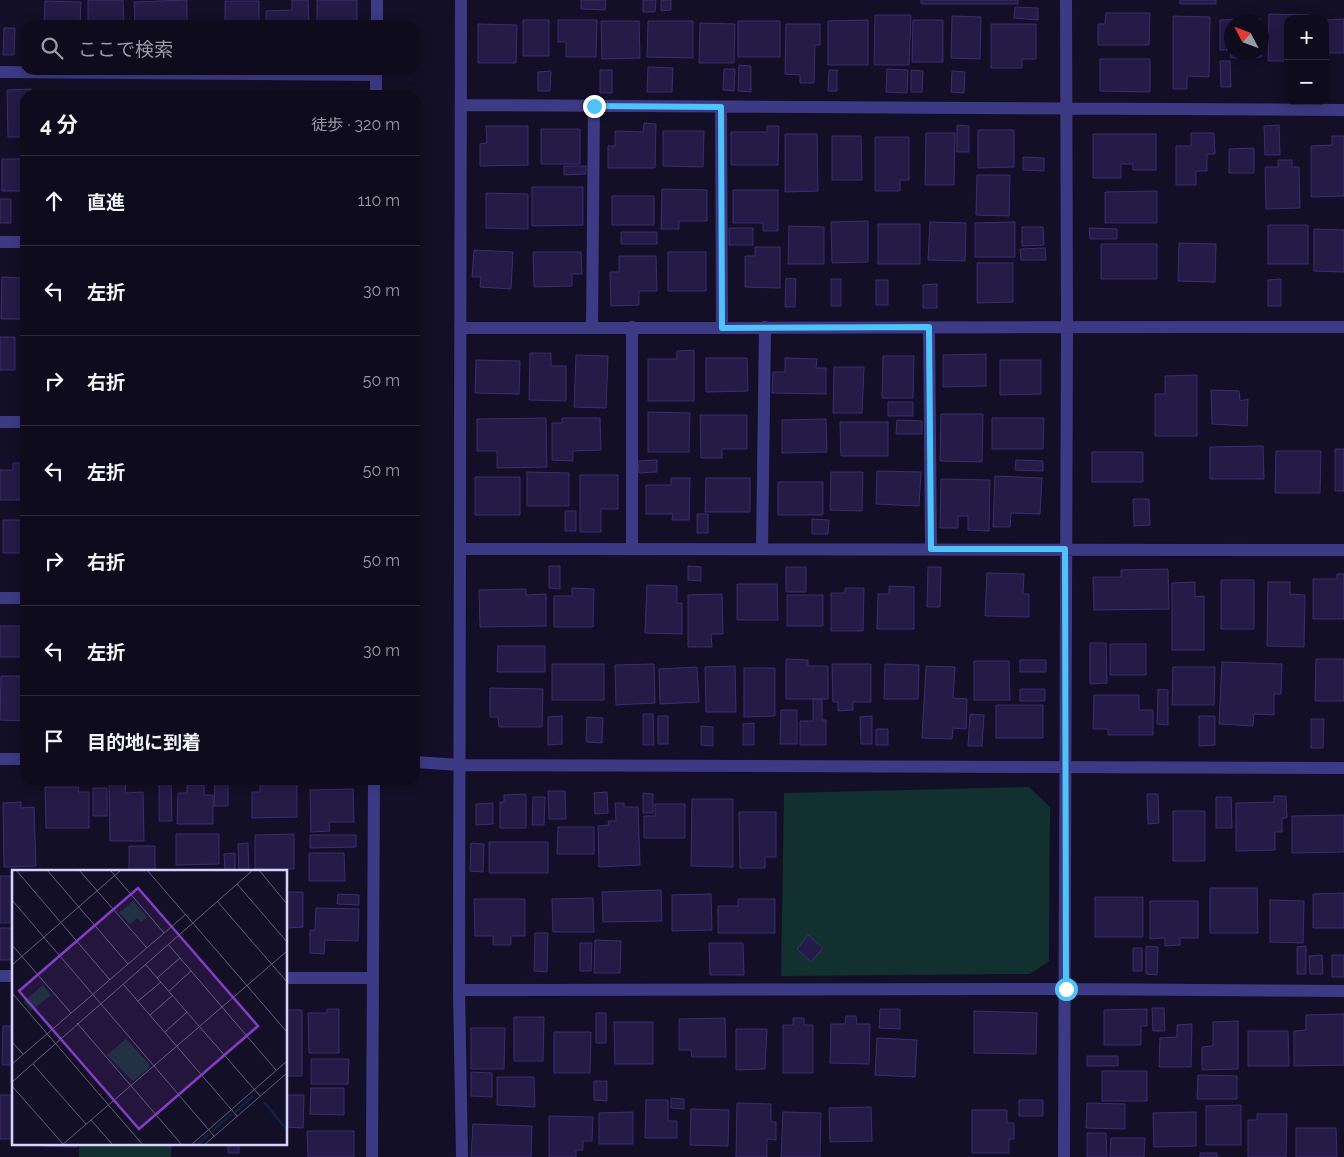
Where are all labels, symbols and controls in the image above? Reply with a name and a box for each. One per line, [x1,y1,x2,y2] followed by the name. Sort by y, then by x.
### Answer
[1224,15,1269,60] north arrow
[1284,15,1329,105] map controls
[1284,15,1329,60] button: +
[20,20,420,75] search box
[38,34,66,62] icon: search
[78,38,173,60] text: ここで検索
[1284,60,1329,105] button: −
[583,95,606,118] route end
[40,112,78,137] text: 4 分
[311,115,400,134] text: 徒歩 · 320 m
[40,187,68,215] icon: ahead
[87,191,125,213] text: 直進
[358,191,400,210] text: 110 m
[40,277,68,305] icon: left
[87,281,125,303] text: 左折
[363,281,400,300] text: 30 m
[40,367,68,395] icon: right
[87,371,125,393] text: 右折
[363,371,400,390] text: 50 m
[40,457,68,485] icon: left
[87,461,125,483] text: 左折
[363,461,400,480] text: 50 m
[40,547,68,575] icon: right
[87,551,125,573] text: 右折
[363,551,400,570] text: 50 m
[40,637,68,665] icon: left
[87,641,125,663] text: 左折
[363,641,400,660] text: 30 m
[40,727,68,755] icon: arrive
[87,731,201,753] text: 目的地に到着
[12,870,288,1144] inset map
[1055,978,1078,1001] route start

